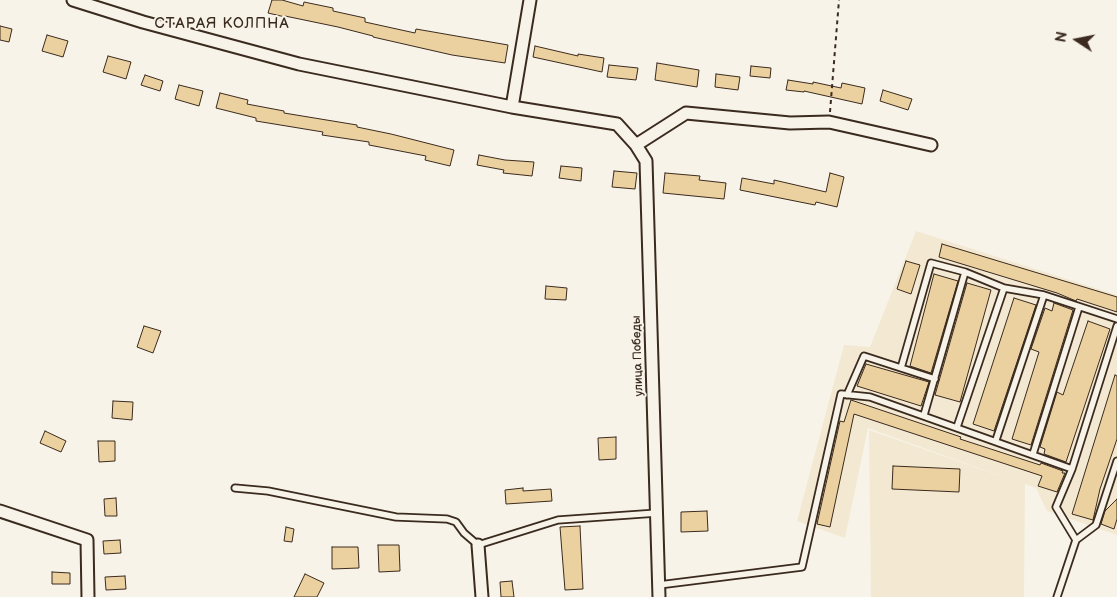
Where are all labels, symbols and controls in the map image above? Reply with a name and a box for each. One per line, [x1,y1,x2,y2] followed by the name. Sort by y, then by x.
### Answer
[153,15,291,33] district label: СТАРАЯ КОЛПНА
[1052,15,1102,65] north arrow
[1052,30,1071,44] text: N
[629,315,647,397] street label: улица Победы

